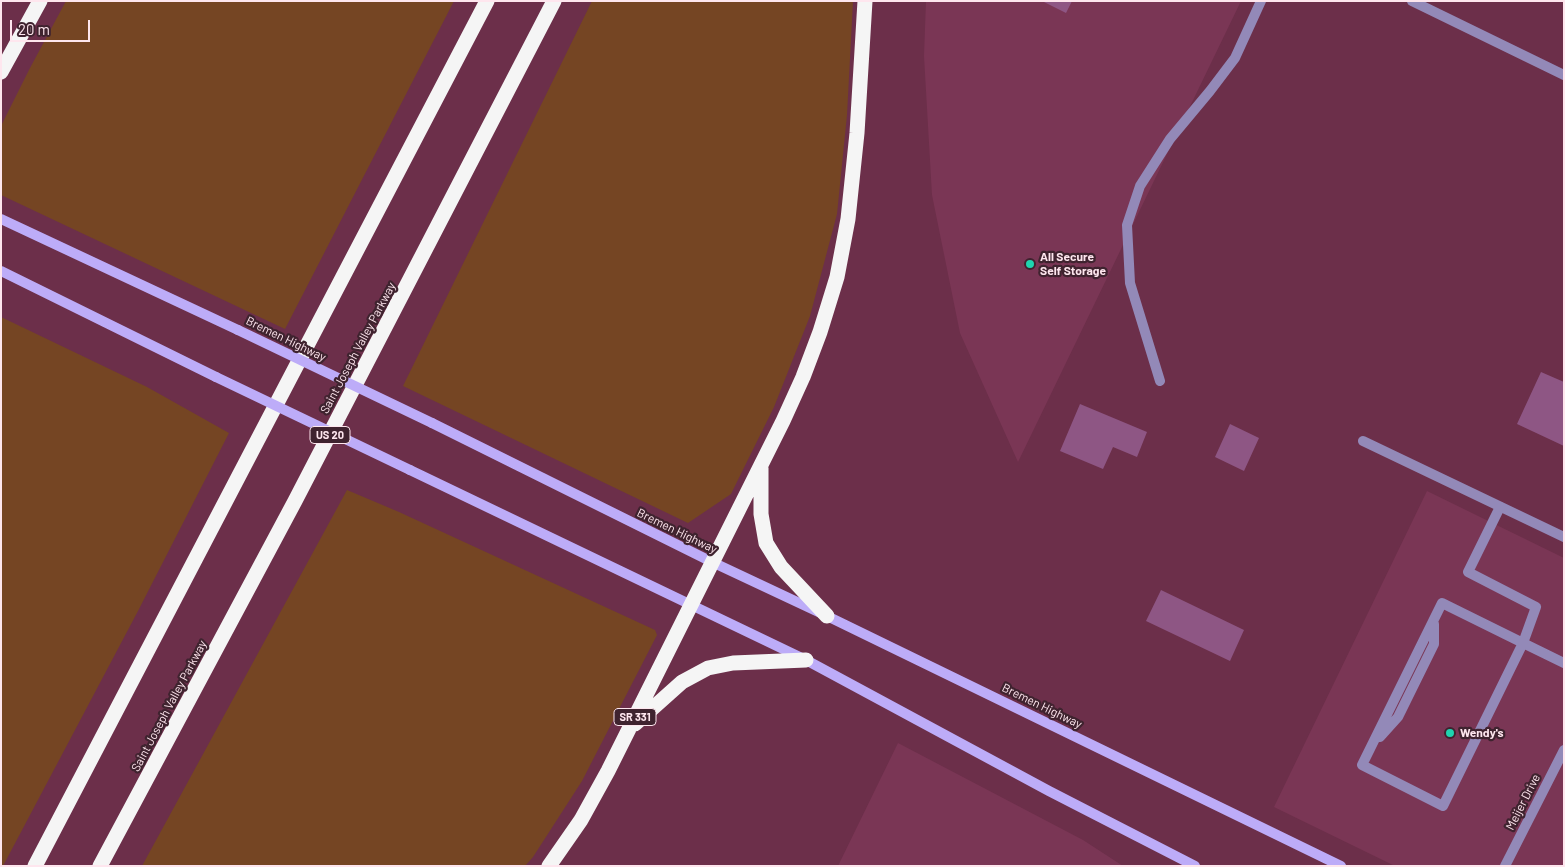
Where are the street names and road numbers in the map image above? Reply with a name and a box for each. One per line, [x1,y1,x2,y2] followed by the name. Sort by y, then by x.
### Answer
[317,280,399,416] street label: Saint Joseph Valley Parkway
[244,313,328,365] street label: Bremen Highway
[310,426,350,444] road number: US 20
[635,505,719,557] street label: Bremen Highway
[128,638,210,774] street label: Saint Joseph Valley Parkway
[1000,680,1084,732] street label: Bremen Highway
[614,709,656,726] road number: SR 331
[1503,772,1543,832] street label: Meijer Drive

